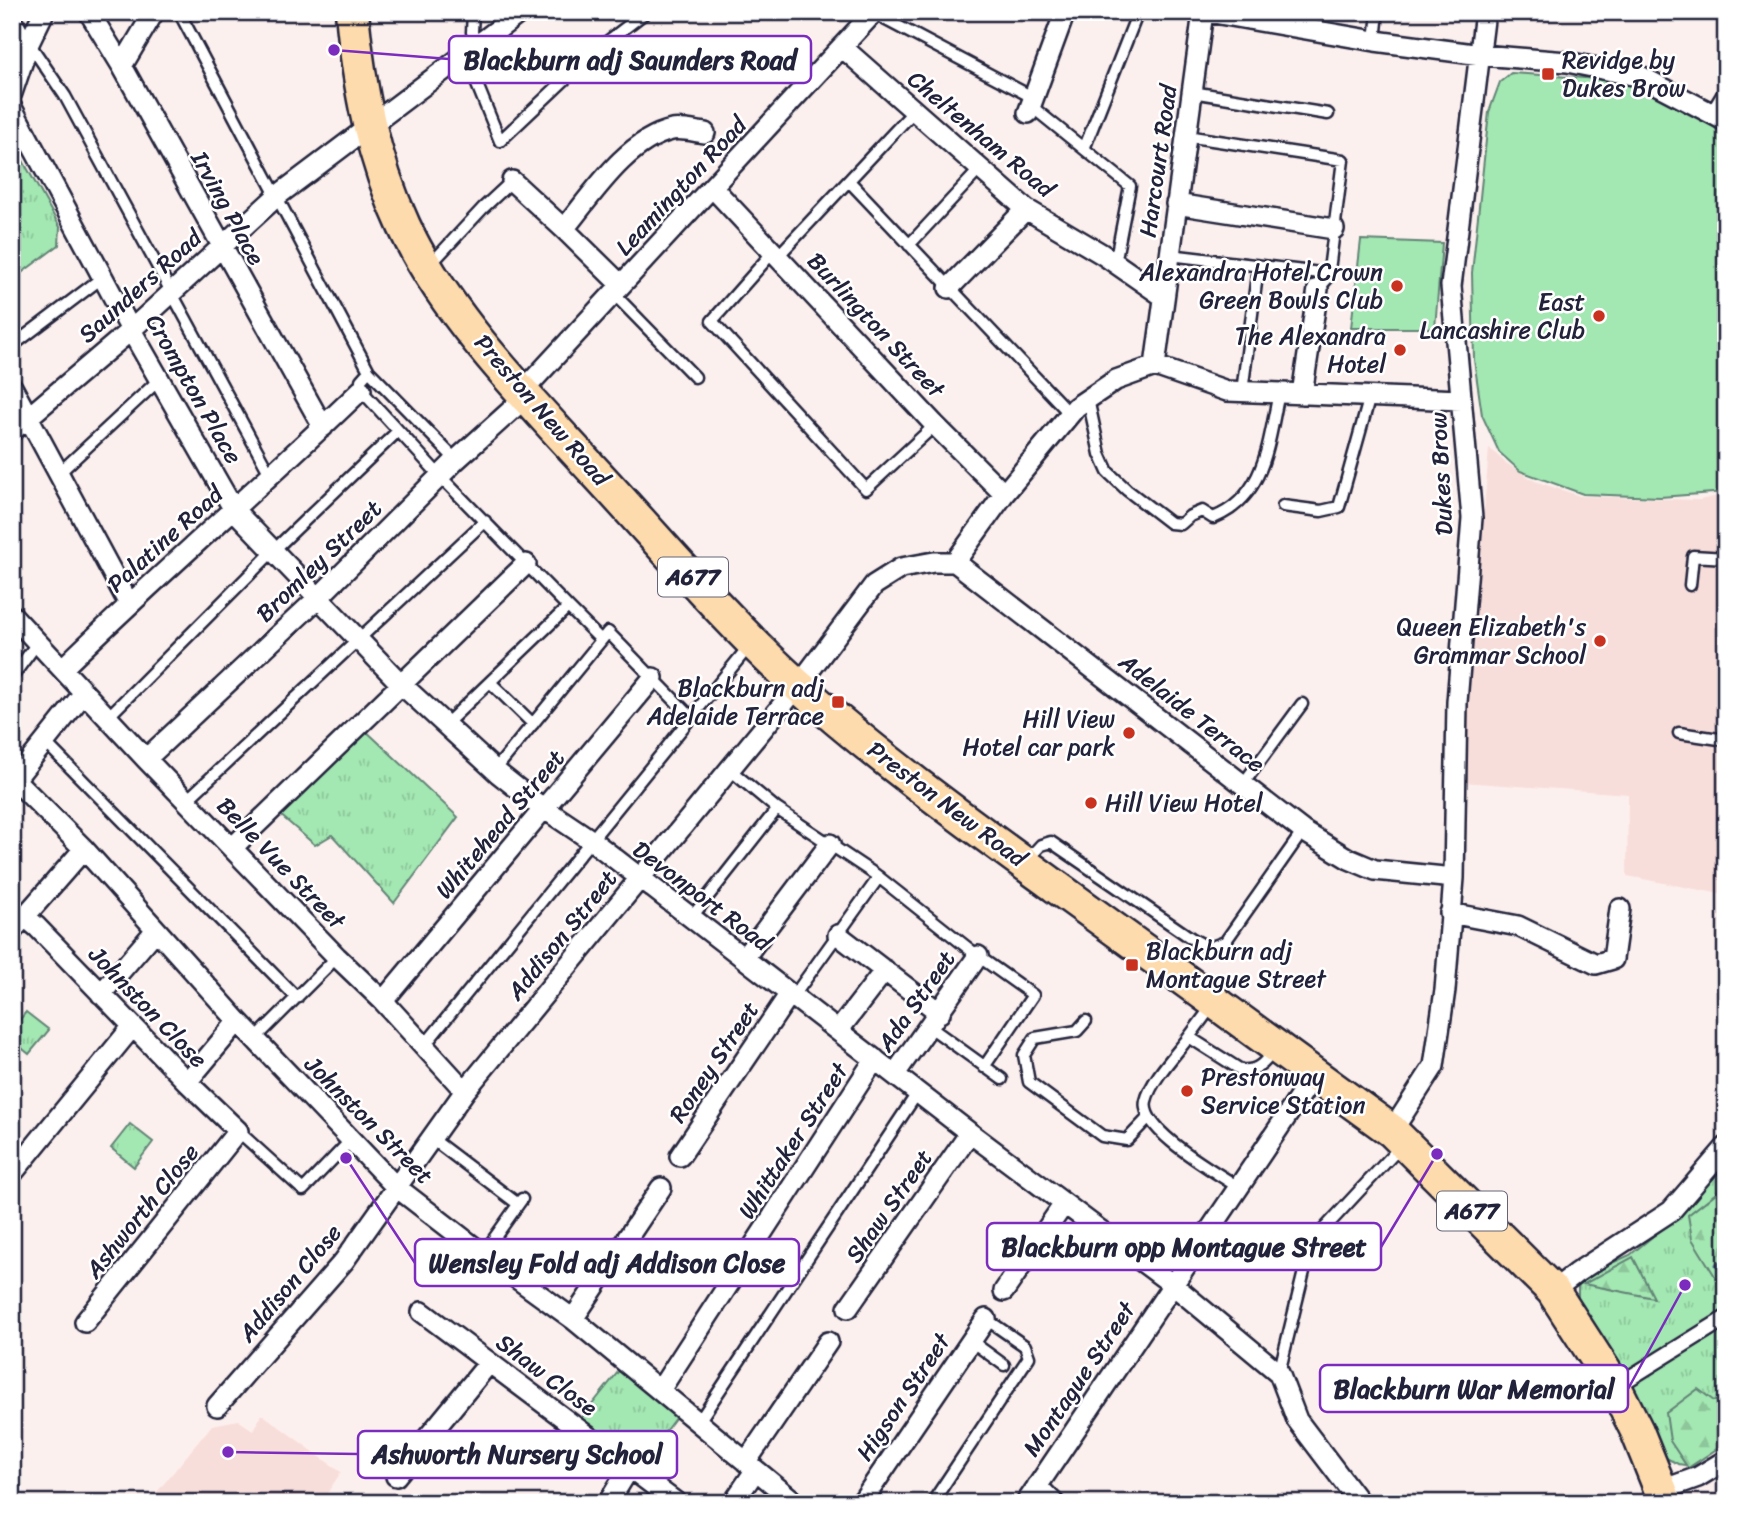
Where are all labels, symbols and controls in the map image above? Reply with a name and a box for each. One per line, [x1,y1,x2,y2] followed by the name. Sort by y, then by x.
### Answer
[449,36,811,83] callout: Blackburn adj Saunders Road
[464,37,799,83] text: Blackburn adj Saunders Road
[1562,39,1686,109] place label: Revidge by Dukes Brow
[898,59,1066,210] street label: Cheltenham Road
[1540,66,1556,82] marker: Revidge by Dukes Brow
[1126,81,1190,240] street label: Harcourt Road
[605,105,758,266] street label: Leamington Road
[179,142,277,273] street label: Irving Place
[68,217,213,354] street label: Saunders Road
[797,242,956,409] street label: Burlington Street
[1138,251,1383,321] place label: Alexandra Hotel Crown Green Bowls Club
[1389,278,1405,294] marker: Alexandra Hotel Crown Green Bowls Club
[1420,281,1585,351] place label: East Lancashire Club
[134,306,254,472] street label: Crompton Place
[1591,308,1607,324] marker: East Lancashire Club
[1235,315,1387,385] place label: The Alexandra Hotel
[463,324,621,497] street label: Preston New Road
[1392,342,1408,358] marker: The Alexandra Hotel
[1417,411,1465,537] street label: Dukes Brow
[97,473,235,603] street label: Palatine Road
[246,489,392,633] street label: Bromley Street
[658,558,728,596] road number: A677
[1396,606,1587,676] place label: Queen Elizabeth's Grammar School
[1592,633,1608,649] marker: Queen Elizabeth's Grammar School
[1109,641,1275,784] street label: Adelaide Terrace
[646,667,824,737] place label: Blackburn adj Adelaide Terrace
[830,694,846,710] marker: Blackburn adj Adelaide Terrace
[963,698,1115,768] place label: Hill View Hotel car park
[1121,725,1137,741] marker: Hill View Hotel car park
[858,730,1037,879] street label: Preston New Road
[424,739,576,909] street label: Whitehead Street
[1105,782,1264,824] place label: Hill View Hotel
[206,786,357,940] street label: Belle Vue Street
[1083,795,1099,811] marker: Hill View Hotel
[623,829,782,963] street label: Devonport Road
[495,860,628,1011] street label: Addison Street
[1146,930,1327,1000] place label: Blackburn adj Montague Street
[77,935,218,1078] street label: Johnston Close
[865,941,967,1062] street label: Ada Street
[1124,957,1140,973] marker: Blackburn adj Montague Street
[658,992,770,1132] street label: Roney Street
[293,1044,444,1195] street label: Johnston Street
[726,1053,860,1228] street label: Whittaker Street
[1201,1056,1365,1126] place label: Prestonway Service Station
[1179,1083,1195,1099] marker: Prestonway Service Station
[73,1134,210,1289] street label: Ashworth Close
[834,1140,944,1272] street label: Shaw Street
[1437,1192,1507,1230] road number: A677
[227,1214,353,1353] street label: Addison Close
[987,1223,1381,1270] callout: Blackburn opp Montague Street
[1001,1224,1367,1270] text: Blackburn opp Montague Street
[415,1239,799,1286] callout: Wensley Fold adj Addison Close
[429,1240,786,1286] text: Wensley Fold adj Addison Close
[1011,1292,1147,1465] street label: Montague Street
[487,1322,608,1428] street label: Shaw Close
[844,1323,962,1470] street label: Higson Street
[1320,1365,1628,1412] callout: Blackburn War Memorial
[1334,1366,1616,1412] text: Blackburn War Memorial
[358,1431,677,1478] callout: Ashworth Nursery School
[371,1431,664,1477] text: Ashworth Nursery School

